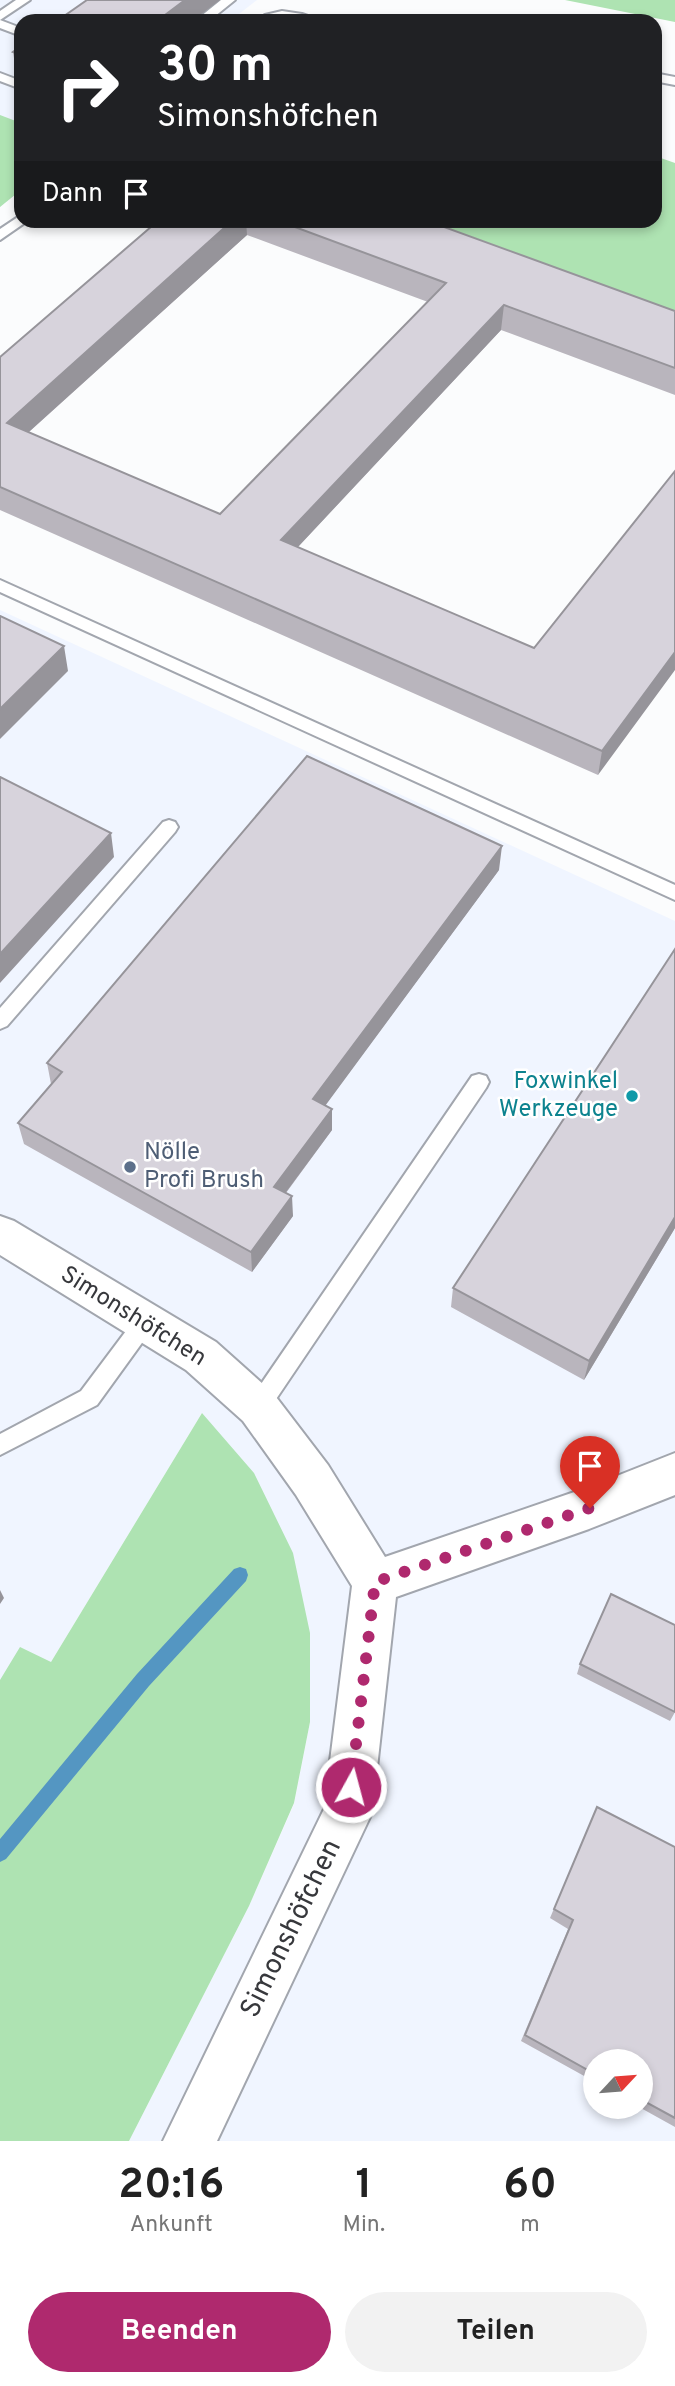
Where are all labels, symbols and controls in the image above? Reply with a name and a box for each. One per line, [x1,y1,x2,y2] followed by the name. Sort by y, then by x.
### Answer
[157,37,273,99] text: 30 m
[42,42,133,133] icon: right
[157,98,379,138] text: Simonshöfchen
[117,175,155,213] icon: arrive
[42,178,103,211] text: Dann
[499,1067,618,1125] place label: Foxwinkel Werkzeuge
[624,1088,640,1104] marker: Foxwinkel Werkzeuge
[144,1138,264,1196] place label: Nölle Profi Brush
[122,1159,138,1175] marker: Nölle Profi Brush
[55,1260,211,1374] street label: Simonshöfchen
[560,1436,620,1508] pin
[571,1447,609,1485] icon: arrive
[314,1750,388,1824] position arrow
[233,1834,351,2024] street label: Simonshöfchen
[583,2049,653,2119] north arrow
[583,2049,653,2119] map controls
[118,2160,224,2213] text: 20:16
[355,2160,372,2213] text: 1
[503,2160,557,2213] text: 60
[130,2211,213,2240] text: Ankunft
[343,2211,385,2240] text: Min.
[520,2211,540,2240] text: m
[28,2292,331,2372] button: Beenden
[345,2292,647,2372] button: Teilen

